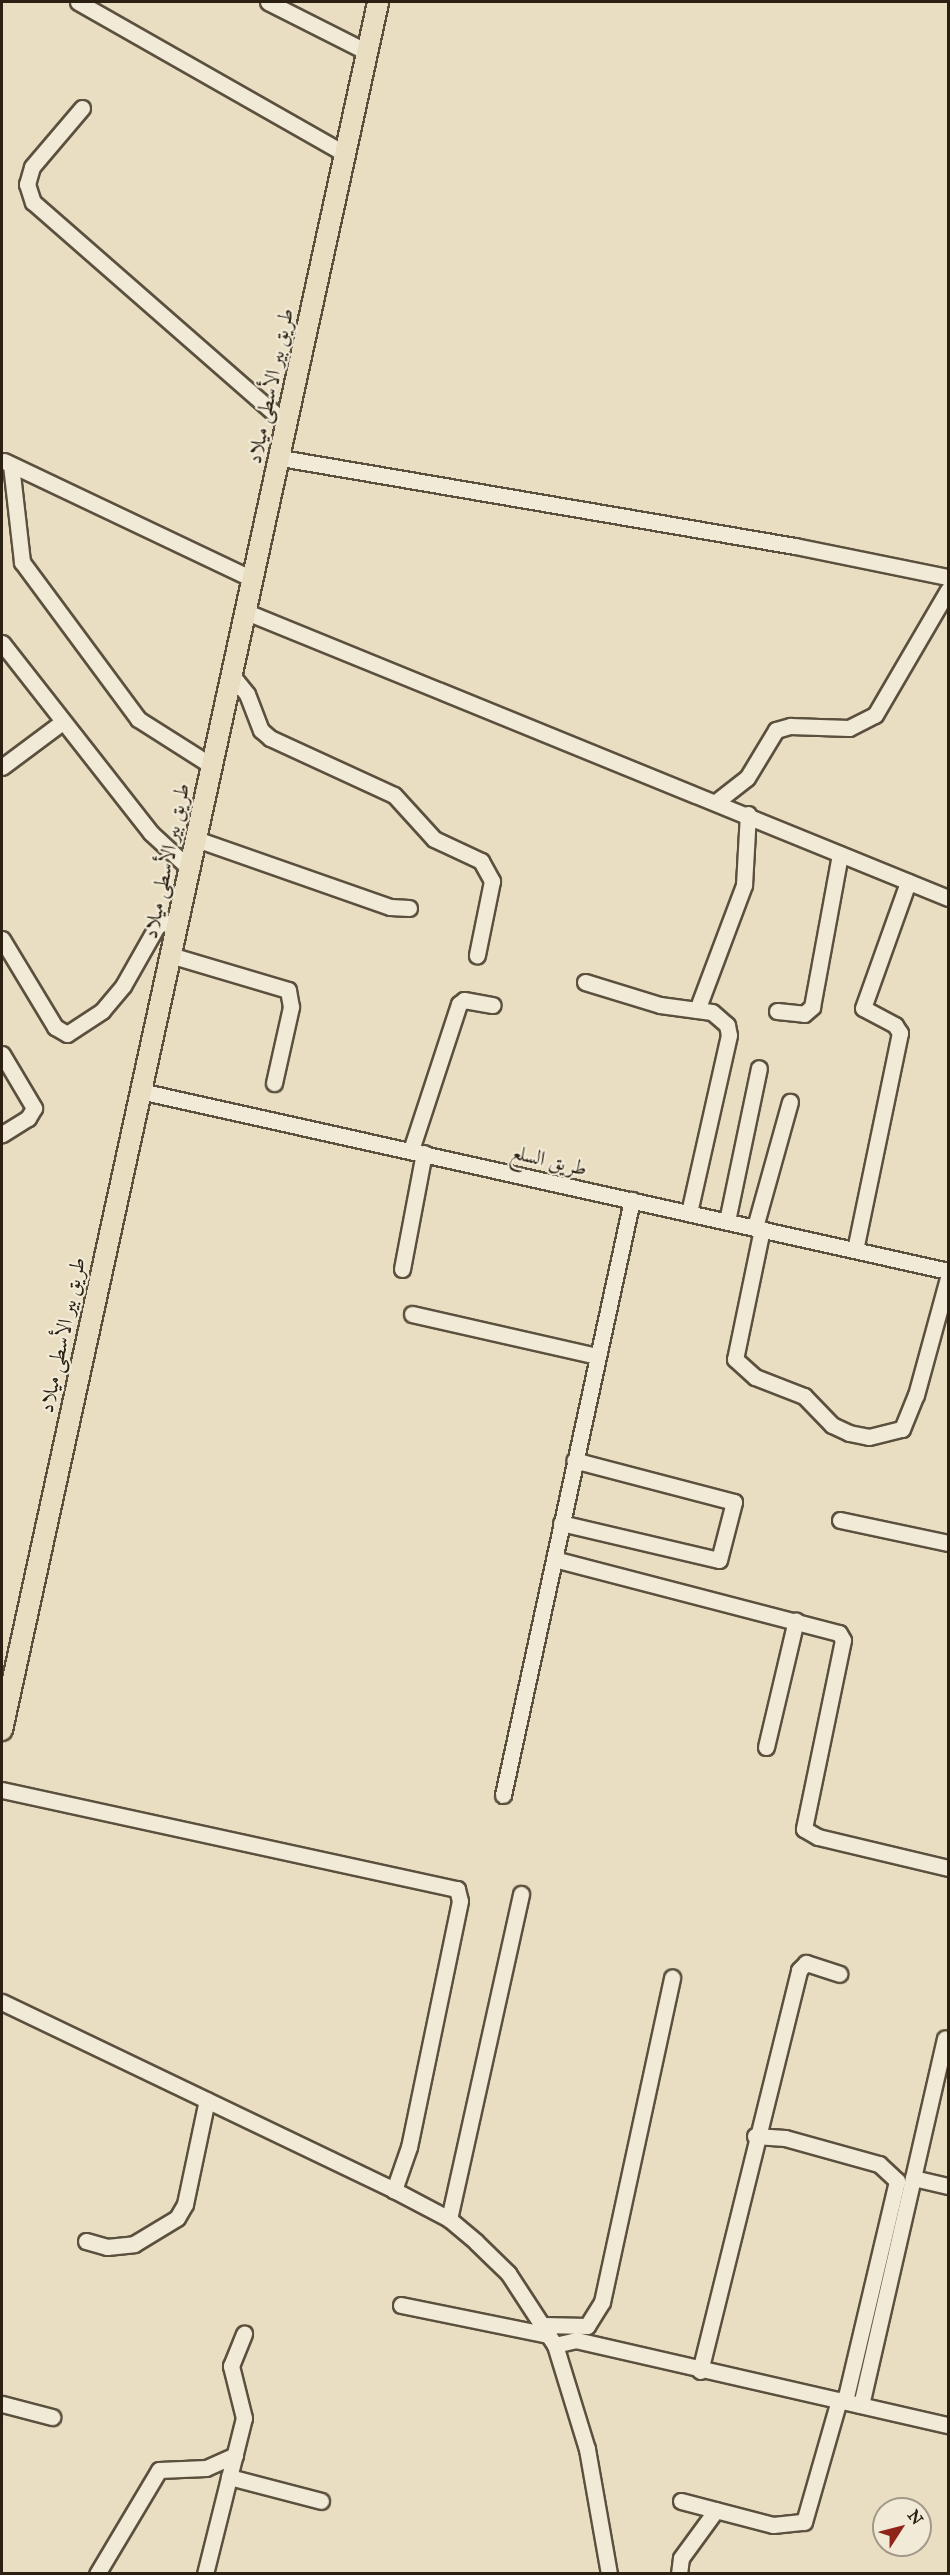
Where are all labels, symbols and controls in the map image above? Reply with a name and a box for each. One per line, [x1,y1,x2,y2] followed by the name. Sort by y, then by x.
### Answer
[241,306,299,466] street label: طريق بير الأسطى ميلاد
[137,781,195,941] street label: طريق بير الأسطى ميلاد
[508,1139,590,1181] street label: طريق السلع
[33,1255,91,1415] street label: طريق بير الأسطى ميلاد
[872,2497,932,2557] north arrow
[904,2506,927,2528] text: N

